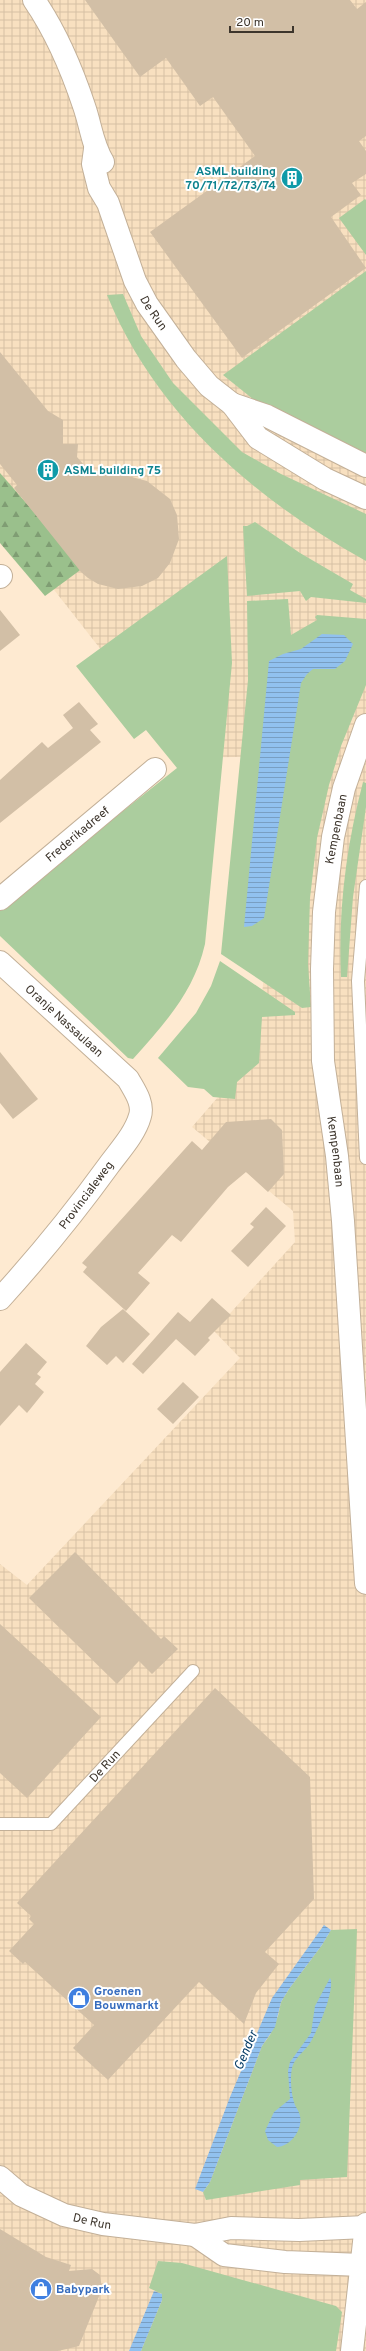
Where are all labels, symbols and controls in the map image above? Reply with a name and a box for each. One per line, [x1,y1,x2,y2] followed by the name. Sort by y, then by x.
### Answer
[230,8,293,34] scale bar
[236,15,264,31] text: 20 m
[186,164,276,194] place label: ASML building 70/71/72/73/74
[279,165,305,191] building icon: ASML building 70/71/72/73/74
[135,293,170,334] street label: De Run
[35,457,61,483] building icon: ASML building 75
[64,463,161,479] place label: ASML building 75
[322,793,352,866] street label: Kempenbaan
[43,804,113,866] street label: Frederikadreef
[21,982,106,1061] street label: Oranje Nassaulaan
[322,1115,347,1188] street label: Kempenbaan
[56,1158,118,1233] street label: Provincialeweg
[86,1747,125,1786] street label: De Run
[94,1984,159,2014] place label: Groenen Bouwmarkt
[66,1985,92,2011] shop icon: Groenen Bouwmarkt
[231,2028,263,2073] water label: Gender
[71,2210,112,2234] street label: De Run
[28,2276,54,2302] shop icon: Babypark
[56,2282,110,2298] place label: Babypark

